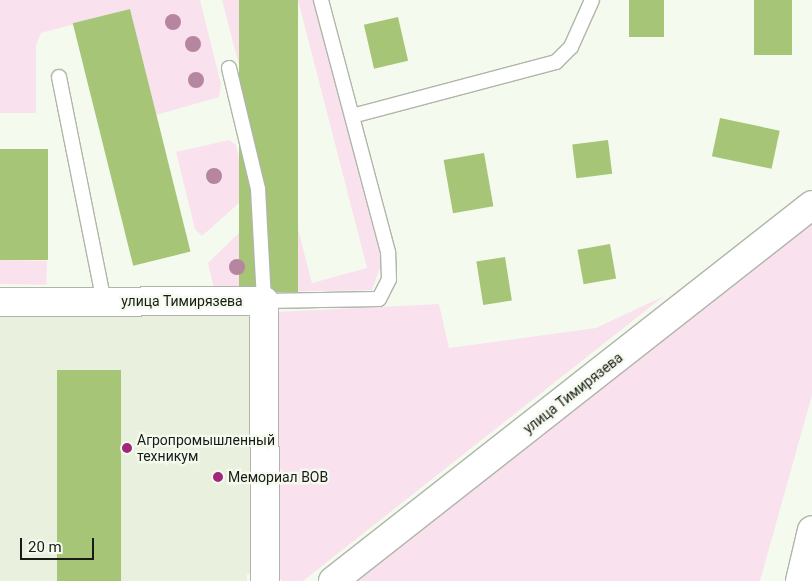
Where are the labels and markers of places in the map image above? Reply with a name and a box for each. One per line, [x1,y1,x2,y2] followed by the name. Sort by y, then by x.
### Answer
[137,432,275,464] place label: Агропромышленный техникум
[121,442,133,454] marker: Агропромышленный техникум
[228,469,328,485] place label: Мемориал ВОВ
[212,471,224,483] marker: Мемориал ВОВ

